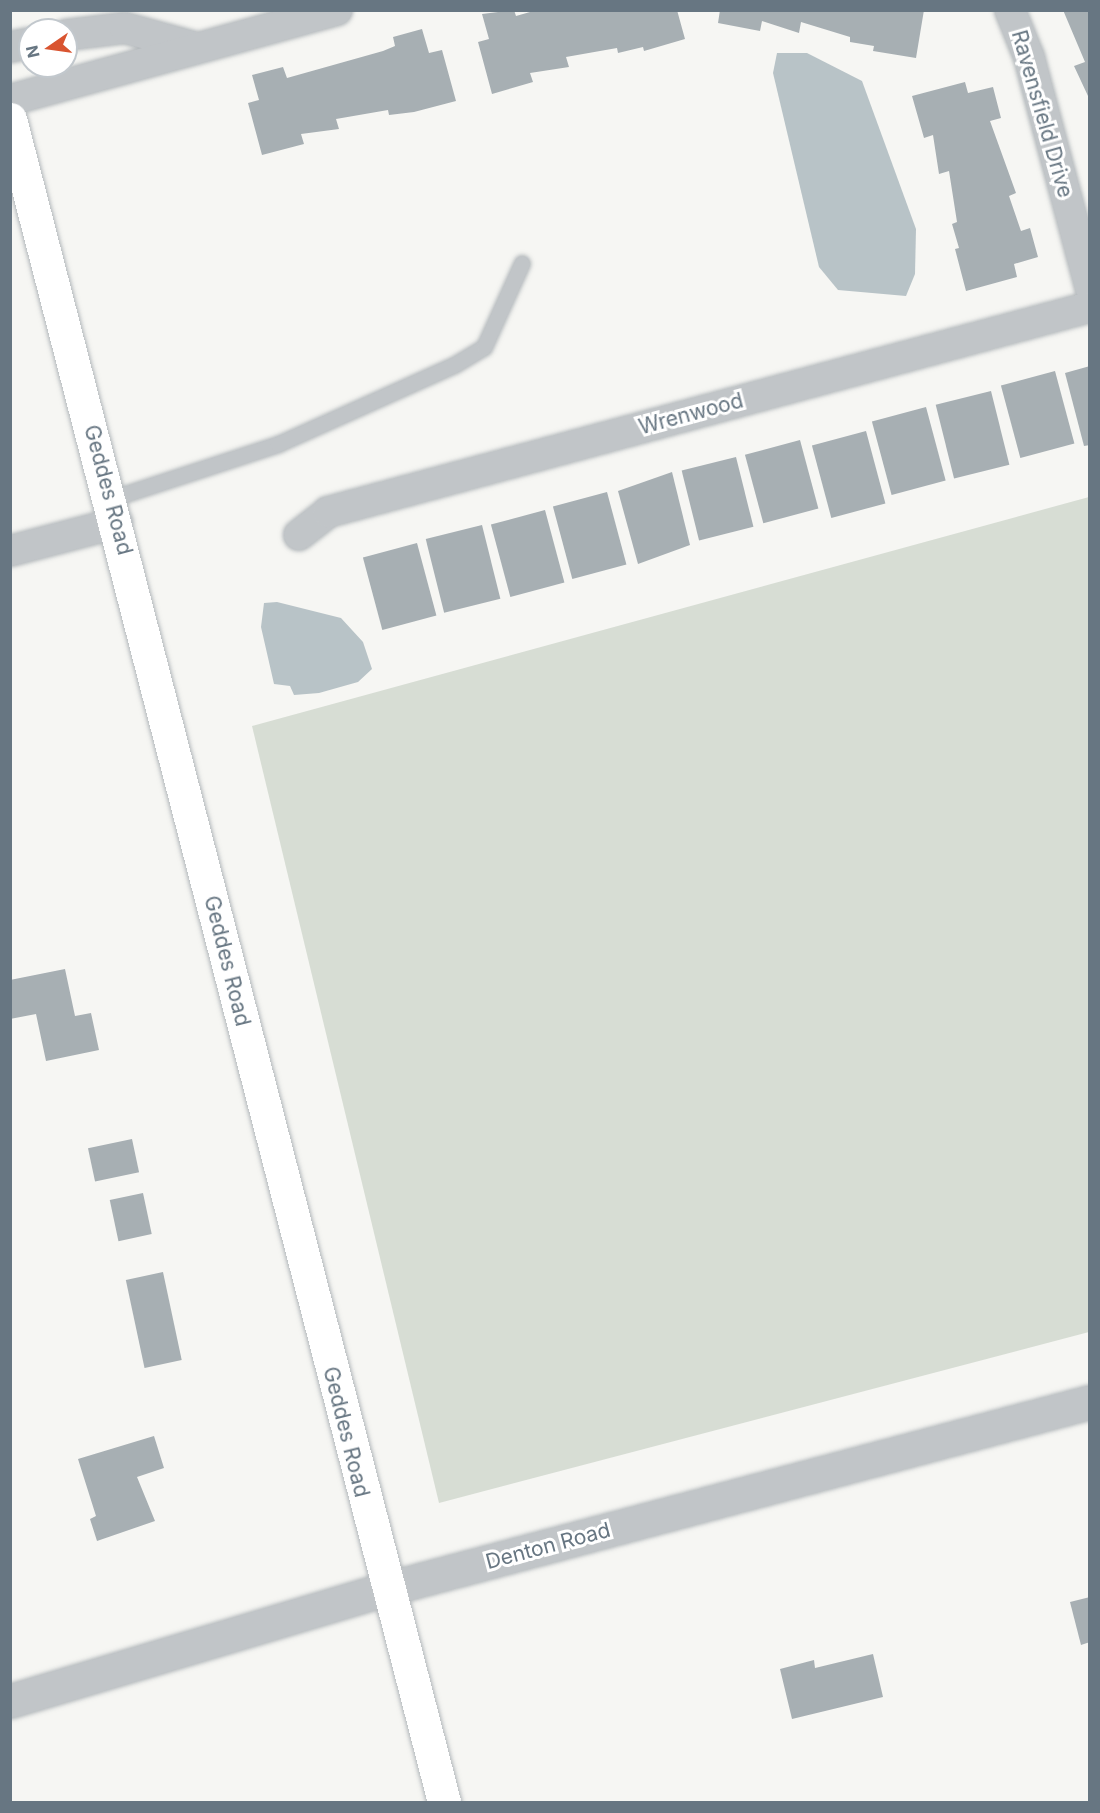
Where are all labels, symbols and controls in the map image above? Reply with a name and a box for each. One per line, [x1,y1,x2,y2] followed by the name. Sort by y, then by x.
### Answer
[18,18,78,78] north arrow
[1006,27,1078,201] street label: Ravensfield Drive
[21,43,44,60] text: N
[636,388,746,440] street label: Wrenwood
[79,422,137,558] street label: Geddes Road
[199,893,255,1029] street label: Geddes Road
[318,1364,374,1500] street label: Geddes Road
[483,1517,613,1575] street label: Denton Road

